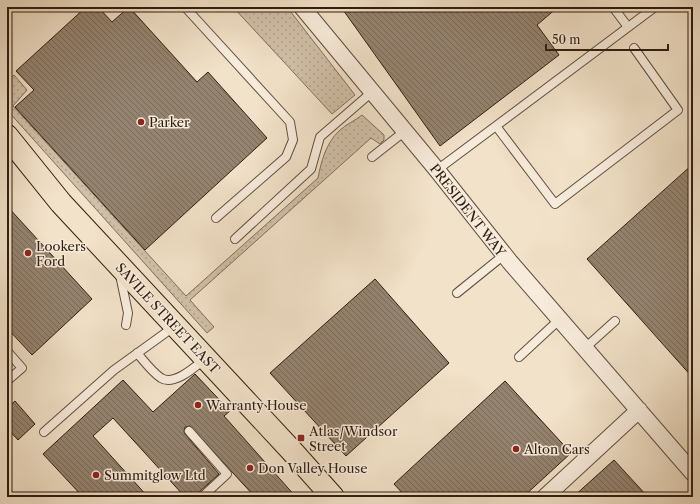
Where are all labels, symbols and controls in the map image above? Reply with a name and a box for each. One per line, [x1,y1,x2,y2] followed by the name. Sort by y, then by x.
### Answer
[546,26,668,52] scale bar
[552,32,581,47] text: 50 m
[149,114,190,130] place label: Parker
[136,117,146,127] marker: Parker
[427,160,510,260] street label: PRESIDENT WAY
[36,238,86,269] place label: Lookers Ford
[23,248,33,258] marker: Lookers Ford
[113,259,224,377] street label: SAVILE STREET EAST
[205,397,306,413] place label: Warranty House
[193,400,203,410] marker: Warranty House
[308,423,398,454] place label: Atlas/Windsor Street
[296,433,306,443] marker: Atlas/Windsor Street
[523,441,590,457] place label: Alton Cars
[511,444,521,454] marker: Alton Cars
[258,460,367,476] place label: Don Valley House
[245,463,255,473] marker: Don Valley House
[104,467,206,483] place label: Summitglow Ltd
[91,470,101,480] marker: Summitglow Ltd

